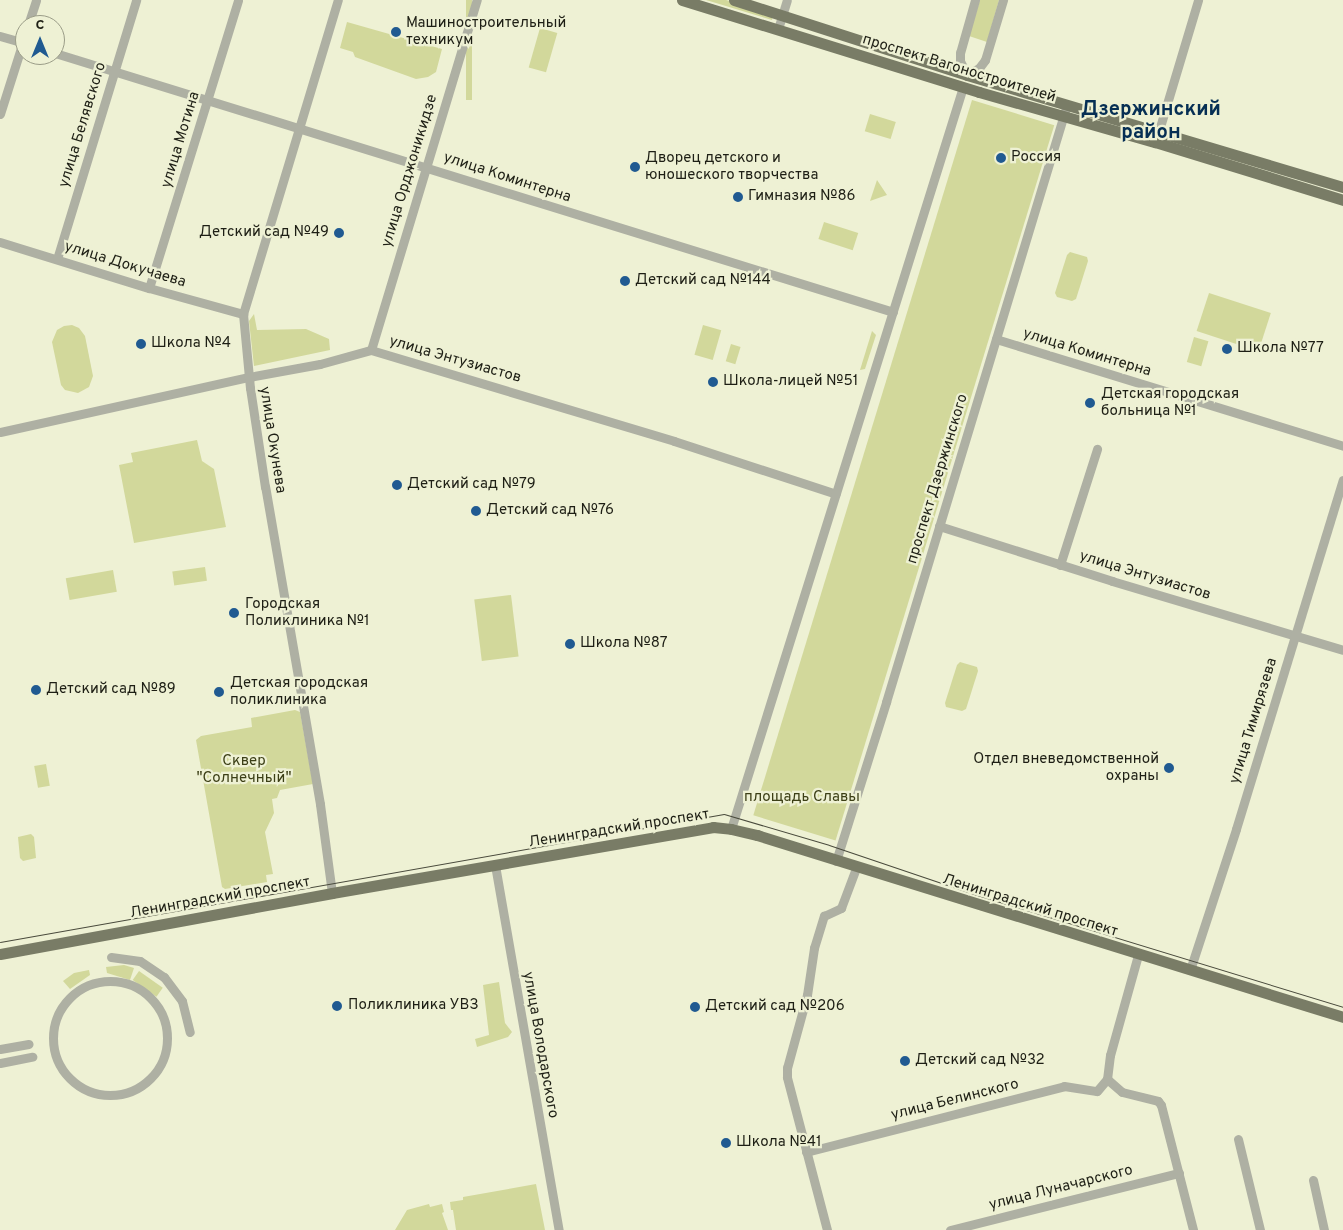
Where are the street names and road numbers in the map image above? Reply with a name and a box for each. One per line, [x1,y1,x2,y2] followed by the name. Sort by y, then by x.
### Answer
[860,31,1058,107] street label: проспект Вагоностроителей
[55,60,111,190] street label: улица Белявского
[158,90,204,190] street label: улица Мотина
[378,92,442,250] street label: улица Орджоникидзе
[441,149,573,207] street label: улица Коминтерна
[62,238,188,292] street label: улица Докучаева
[1021,325,1153,381] street label: улица Коминтерна
[387,333,523,387] street label: улица Энтузиастов
[255,385,289,495] street label: улица Окунева
[904,392,972,566] street label: проспект Дзержинского
[1077,547,1213,605] street label: улица Энтузиастов
[1226,656,1282,786] street label: улица Тимирязева
[527,806,711,852] street label: Ленинградский проспект
[940,871,1120,941] street label: Ленинградский проспект
[128,873,312,923] street label: Ленинградский проспект
[518,970,562,1120] street label: улица Володарского
[889,1075,1021,1125] street label: улица Белинского
[987,1161,1135,1215] street label: улица Луначарского

